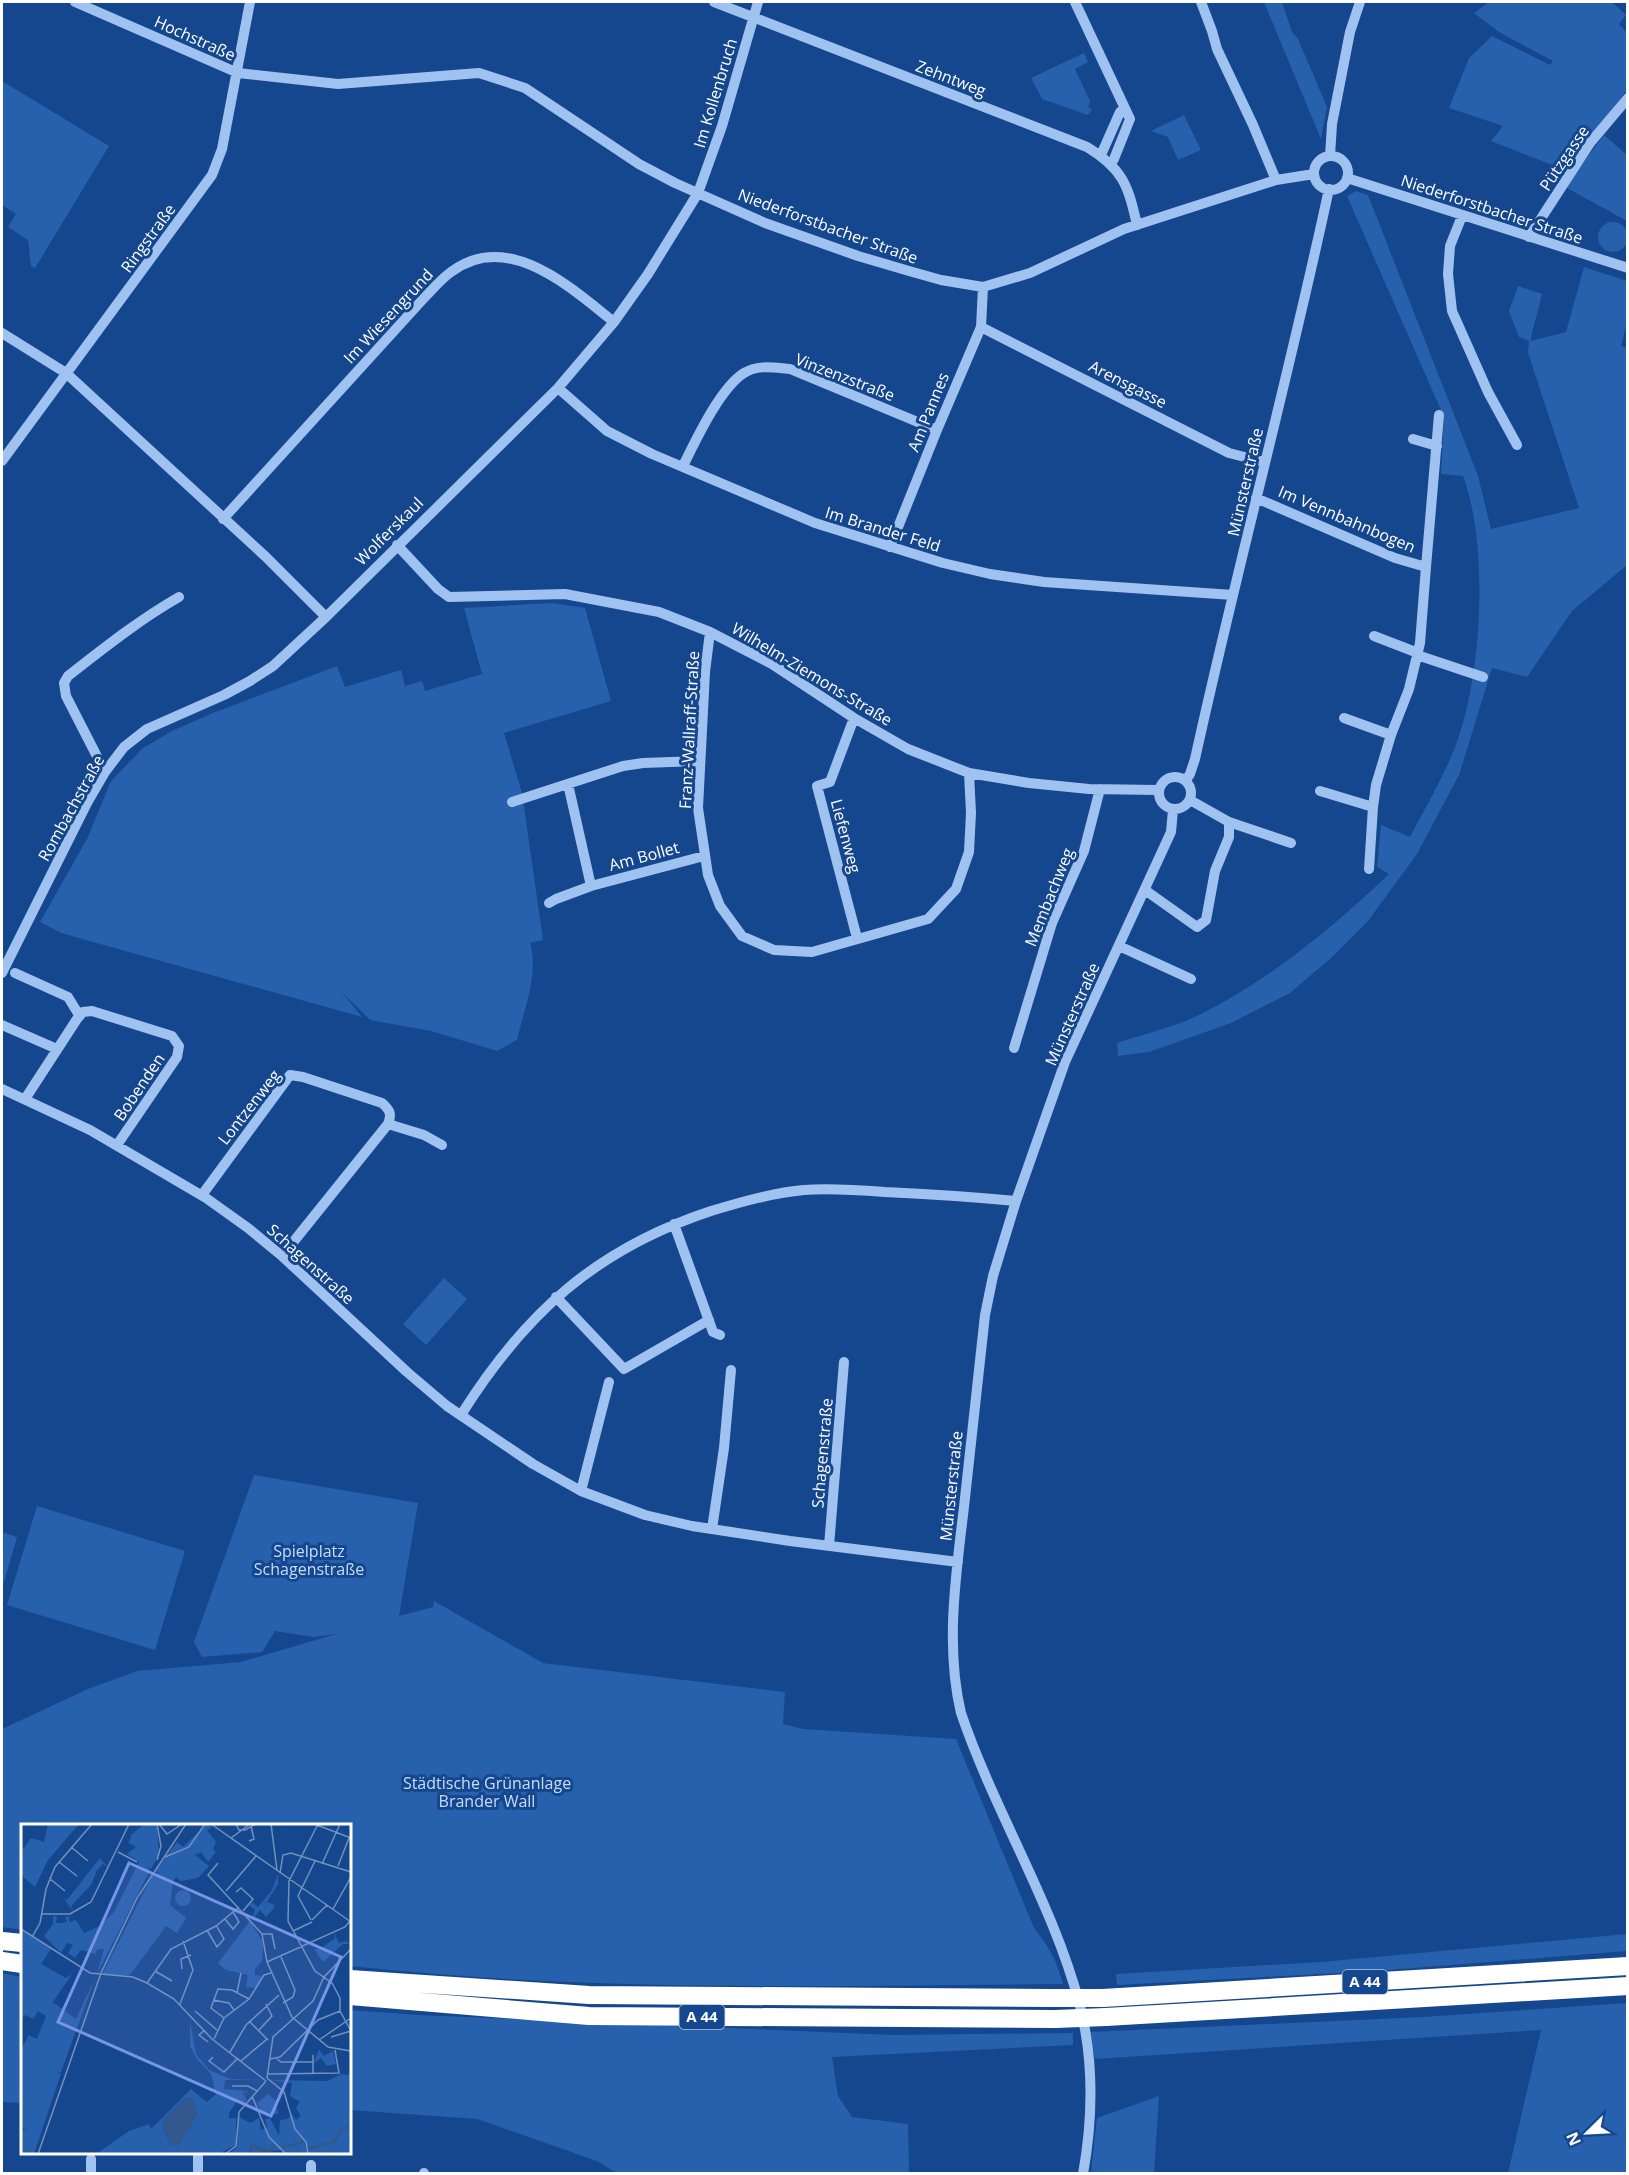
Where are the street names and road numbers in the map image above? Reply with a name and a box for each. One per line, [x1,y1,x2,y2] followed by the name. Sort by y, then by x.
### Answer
[151,10,239,66] street label: Hochstraße
[688,36,742,150] street label: Im Kollenbruch
[913,55,990,102] street label: Zehntweg
[1534,121,1594,195] street label: Pützgasse
[1398,169,1586,249] street label: Niederforstbacher Straße
[735,183,921,269] street label: Niederforstbacher Straße
[116,199,180,277] street label: Ringstraße
[338,264,438,368] street label: Im Wiesengrund
[792,348,898,406] street label: Vinzenzstraße
[1085,355,1171,413] street label: Arensgasse
[902,369,954,455] street label: Am Pannes
[1222,426,1268,538] street label: Münsterstraße
[1275,480,1419,558] street label: Im Vennbahnbogen
[350,492,428,570] street label: Wolferskaul
[823,501,943,557] street label: Im Brander Feld
[728,617,896,731] street label: Wilhelm-Ziemons-Straße
[674,650,704,810] street label: Franz-Wallraff-Straße
[33,751,109,865] street label: Rombachstraße
[826,797,866,876] street label: Liefenweg
[606,836,682,876] street label: Am Bollet
[1019,844,1079,950] street label: Membachweg
[1039,959,1105,1069] street label: Münsterstraße
[108,1049,170,1125] street label: Bobenden
[213,1065,286,1149] street label: Lontzenweg
[263,1219,359,1309] street label: Schagenstraße
[806,1397,838,1509] street label: Schagenstraße
[934,1430,968,1542] street label: Münsterstraße
[1342,1970,1388,1994] road number: A 44
[680,2005,724,2029] road number: A 44

